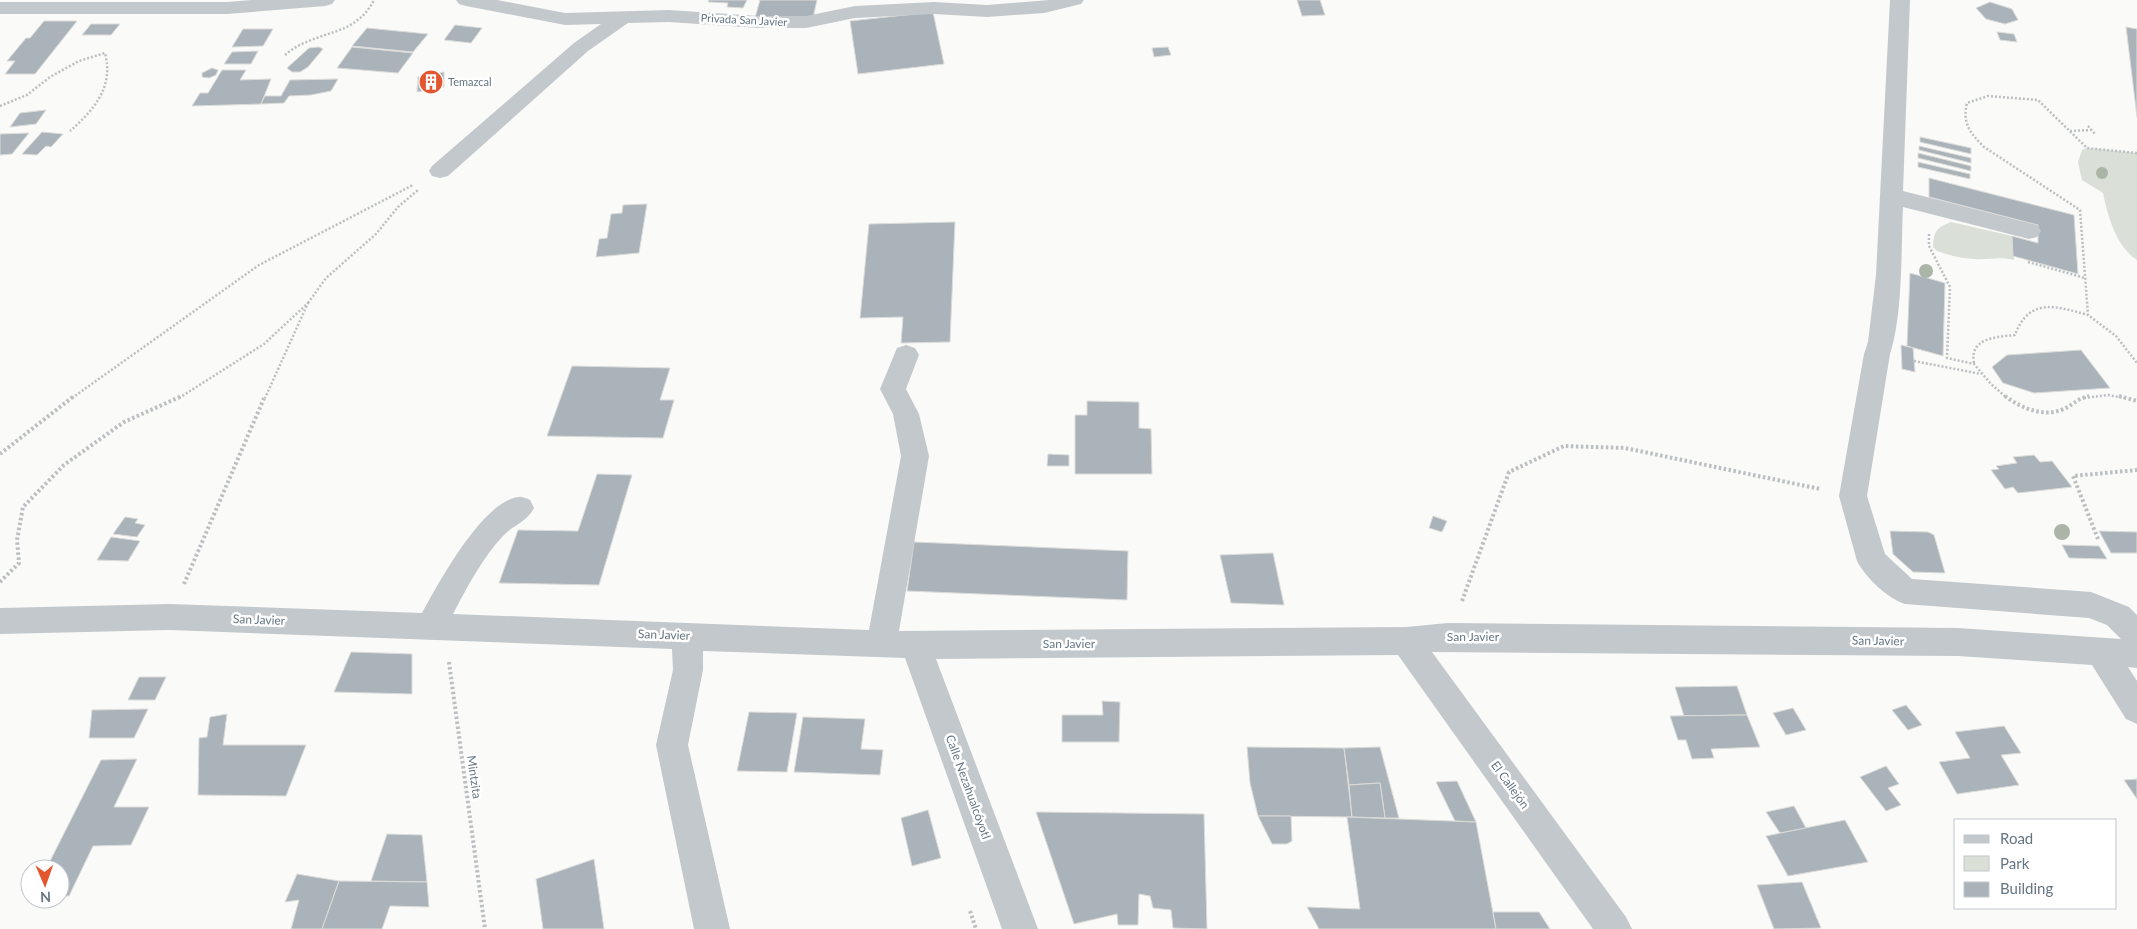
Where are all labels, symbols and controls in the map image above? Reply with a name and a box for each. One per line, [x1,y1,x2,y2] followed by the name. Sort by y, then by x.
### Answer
[700,11,788,28] street label: Privada San Javier
[418,69,444,95] building icon: Temazcal
[448,75,492,88] place label: Temazcal
[233,611,286,628] street label: San Javier
[638,626,691,643] street label: San Javier
[1447,629,1500,644] street label: San Javier
[1852,633,1905,648] street label: San Javier
[1043,636,1096,651] street label: San Javier
[943,733,994,841] street label: Calle Nezahualcóyotl
[464,754,485,800] street label: Mintzita
[1488,758,1533,811] street label: El Callejón
[1954,819,2117,909] legend
[2000,829,2033,847] text: Road
[2000,854,2030,872] text: Park
[20,859,70,909] north arrow
[2000,879,2053,897] text: Building
[40,889,51,906] text: N

